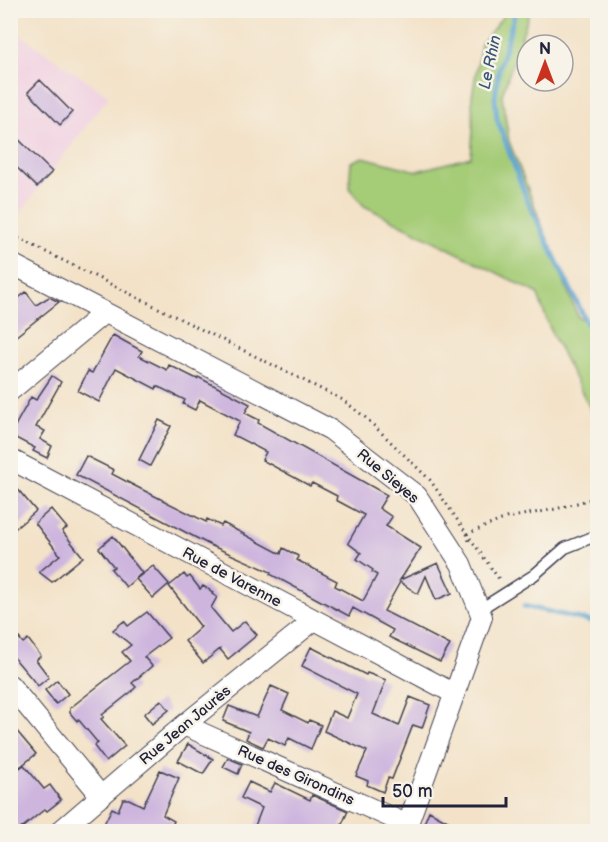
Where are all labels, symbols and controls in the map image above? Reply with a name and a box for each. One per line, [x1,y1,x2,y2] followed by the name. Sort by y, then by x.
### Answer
[515,33,575,93] north arrow
[475,34,505,91] water label: Le Rhin
[539,40,551,59] text: N
[353,445,423,508] street label: Rue Sieyes
[179,543,285,612] street label: Rue de Varenne
[136,681,235,769] street label: Rue Jean Jaurès
[234,741,358,810] street label: Rue des Girondins
[383,770,506,808] scale bar
[392,781,433,802] text: 50 m

